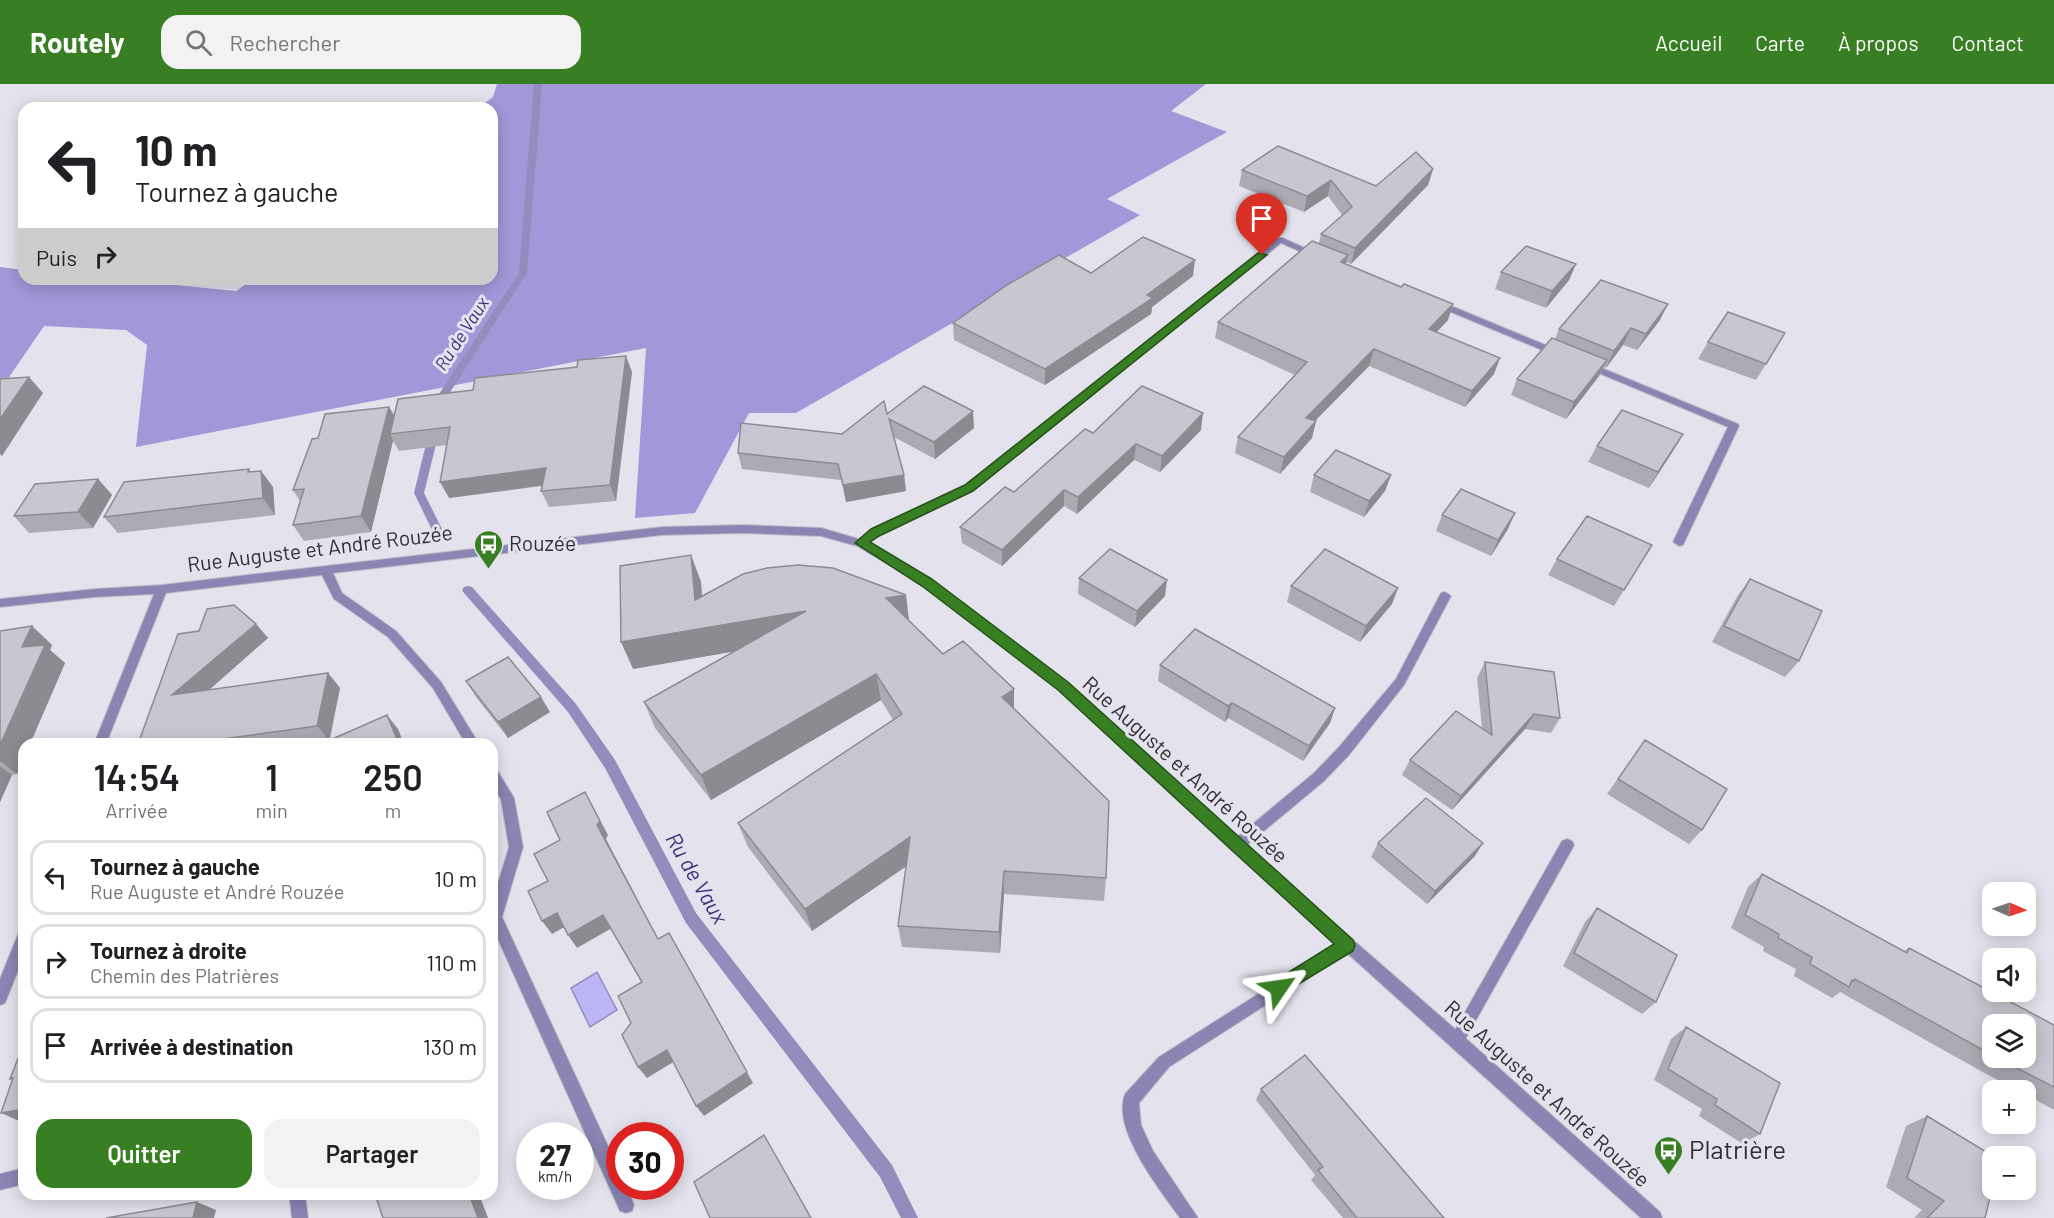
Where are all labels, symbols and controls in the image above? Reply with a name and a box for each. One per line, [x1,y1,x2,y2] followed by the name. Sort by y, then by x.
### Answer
[161,15,581,69] search box
[30,25,125,59] text: Routely
[182,26,215,59] icon: search
[230,29,340,55] text: Rechercher
[1655,30,1722,55] text: Accueil
[1755,30,1805,55] text: Carte
[1838,30,1919,55] text: À propos
[1952,30,2024,55] text: Contact
[135,124,217,174] text: 10 m
[36,126,114,204] icon: left
[135,175,338,207] text: Tournez à gauche
[1236,193,1287,255] pin
[1245,202,1278,235] icon: arrive
[89,240,122,273] icon: right
[36,244,77,270] text: Puis
[429,292,493,374] water label: Ru de Vaux
[186,519,454,576] street label: Rue Auguste et André Rouzée
[472,528,504,570] bus stop icon: Rouzée
[509,530,576,555] place label: Rouzée
[1078,670,1294,868] street label: Rue Auguste et André Rouzée
[93,755,180,798] text: 14:54
[265,755,278,798] text: 1
[363,755,423,798] text: 250
[106,798,168,822] text: Arrivée
[255,798,288,822] text: min
[385,798,401,822] text: m
[661,827,735,928] water label: Ru de Vaux
[90,853,260,879] text: Tournez à gauche
[39,861,72,894] icon: left
[434,865,477,891] text: 10 m
[90,879,345,903] text: Rue Auguste et André Rouzée
[1982,882,2036,936] north arrow
[1982,882,2036,1200] map controls
[90,937,247,963] text: Tournez à droite
[39,945,72,978] icon: right
[1982,948,2036,1002] button: sound
[427,949,477,975] text: 110 m
[1247,956,1311,1020] position arrow
[90,963,279,987] text: Chemin des Platrières
[1440,994,1656,1192] street label: Rue Auguste et André Rouzée
[1982,1014,2036,1068] button: layers
[39,1029,72,1062] icon: arrive
[90,1033,293,1059] text: Arrivée à destination
[423,1033,477,1059] text: 130 m
[1982,1080,2036,1134] button: +
[36,1119,252,1188] button: Quitter
[264,1119,480,1188] button: Partager
[606,1122,684,1200] speed limit sign: 30
[1689,1133,1786,1164] place label: Platrière
[1652,1134,1684,1176] bus stop icon: Platrière
[539,1136,571,1172] text: 27
[1982,1146,2036,1200] button: −
[538,1167,572,1185] text: km/h

